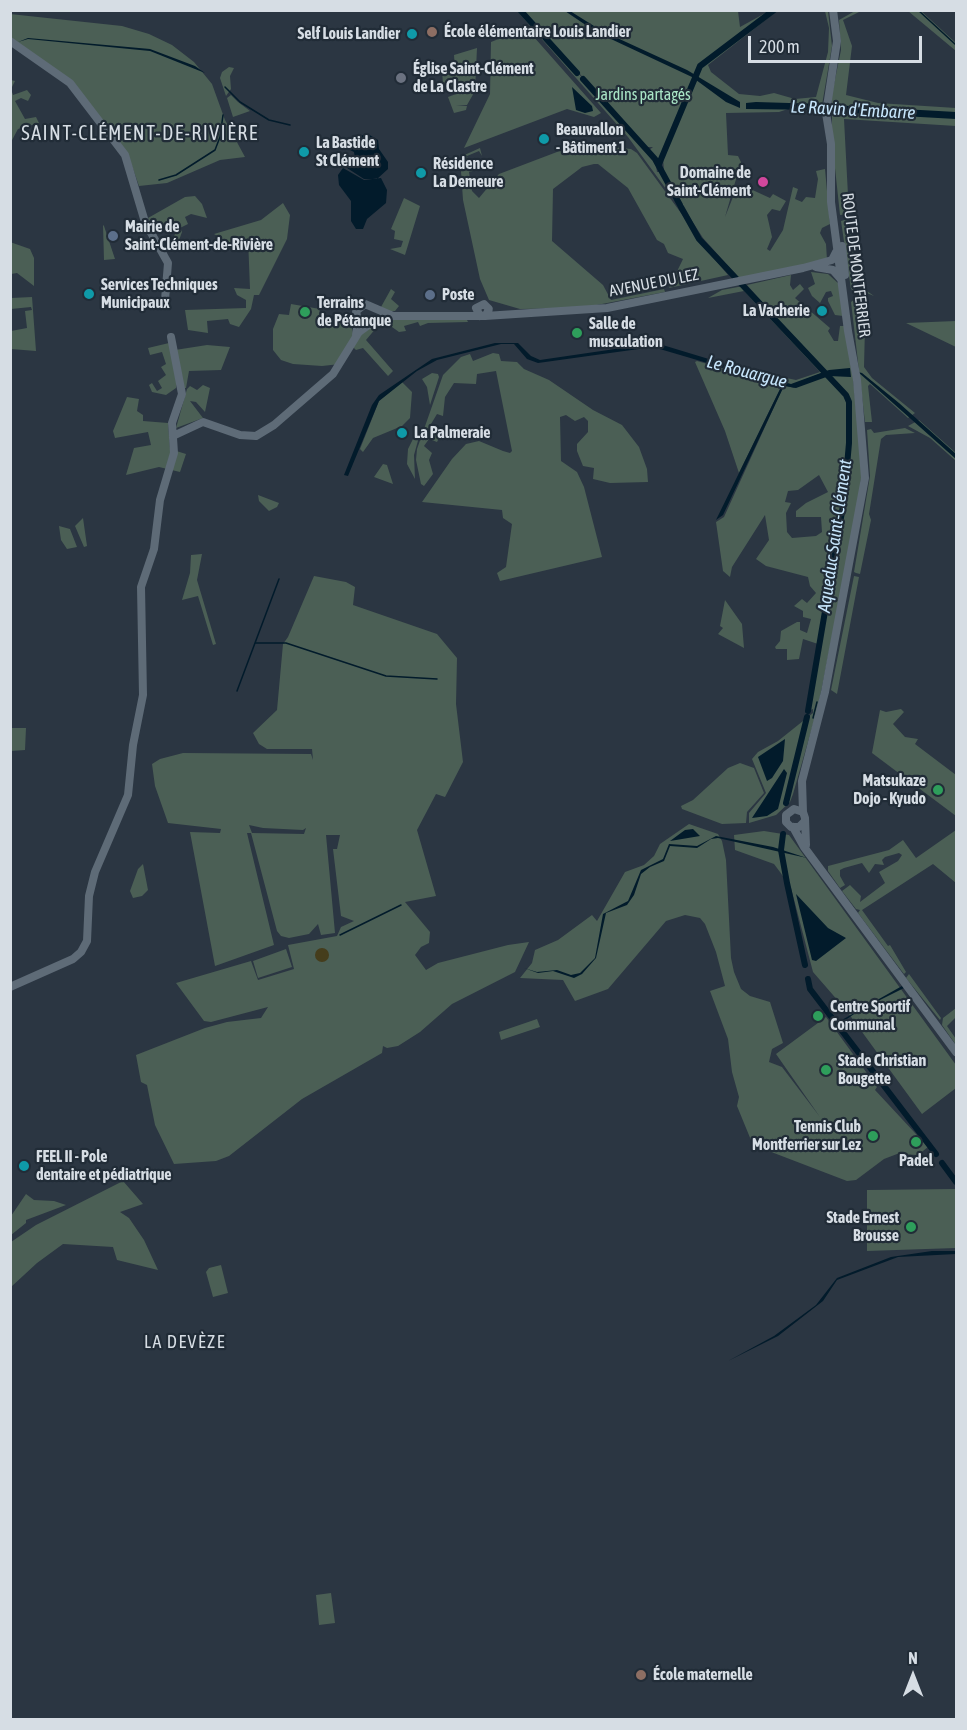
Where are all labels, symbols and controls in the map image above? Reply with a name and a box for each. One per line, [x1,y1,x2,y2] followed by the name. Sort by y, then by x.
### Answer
[444,22,630,42] place label: École élémentaire Louis Landier
[298,24,400,44] place label: Self Louis Landier
[751,24,925,62] scale bar
[425,25,439,39] marker: École élémentaire Louis Landier
[405,27,419,41] marker: Self Louis Landier
[759,36,800,57] text: 200 m
[413,59,534,97] place label: Église Saint-Clément de La Clastre
[394,71,408,85] marker: Église Saint-Clément de La Clastre
[595,85,691,105] park label: Jardins partagés
[790,96,916,124] water label: Le Ravin d'Embarre
[556,120,626,158] place label: Beauvallon - Bâtiment 1
[21,122,259,146] district label: SAINT-CLÉMENT-DE-RIVIÈRE
[537,132,551,146] marker: Beauvallon - Bâtiment 1
[316,133,379,171] place label: La Bastide St Clément
[297,145,311,159] marker: La Bastide St Clément
[433,154,504,192] place label: Résidence La Demeure
[667,163,751,201] place label: Domaine de Saint-Clément
[414,166,428,180] marker: Résidence La Demeure
[756,175,770,189] marker: Domaine de Saint-Clément
[838,192,874,338] street label: ROUTE DE MONTFERRIER
[125,217,273,255] place label: Mairie de Saint-Clément-de-Rivière
[106,229,120,243] marker: Mairie de Saint-Clément-de-Rivière
[608,265,700,301] street label: AVENUE DU LEZ
[101,275,218,313] place label: Services Techniques Municipaux
[442,285,475,305] place label: Poste
[82,287,96,301] marker: Services Techniques Municipaux
[423,288,437,302] marker: Poste
[317,293,391,331] place label: Terrains de Pétanque
[743,301,810,321] place label: La Vacherie
[815,304,829,318] marker: La Vacherie
[298,305,312,319] marker: Terrains de Pétanque
[589,314,663,352] place label: Salle de musculation
[570,326,584,340] marker: Salle de musculation
[704,351,790,393] water label: Le Rouargue
[414,423,491,443] place label: La Palmeraie
[395,426,409,440] marker: La Palmeraie
[814,458,856,614] water label: Aqueduc Saint-Clément
[853,771,926,809] place label: Matsukaze Dojo - Kyudo
[931,783,945,797] marker: Matsukaze Dojo - Kyudo
[830,997,910,1035] place label: Centre Sportif Communal
[811,1009,825,1023] marker: Centre Sportif Communal
[838,1051,926,1089] place label: Stade Christian Bougette
[819,1063,833,1077] marker: Stade Christian Bougette
[752,1117,861,1155] place label: Tennis Club Montferrier sur Lez
[866,1129,880,1143] marker: Tennis Club Montferrier sur Lez
[909,1135,923,1149] marker: Padel
[36,1147,172,1185] place label: FEEL II - Pole dentaire et pédiatrique
[899,1151,933,1171] place label: Padel
[17,1159,31,1173] marker: FEEL II - Pole dentaire et pédiatrique
[826,1208,899,1246] place label: Stade Ernest Brousse
[904,1220,918,1234] marker: Stade Ernest Brousse
[144,1331,226,1353] district label: LA DEVÈZE
[883,1646,943,1706] north arrow
[908,1649,918,1667] text: N
[653,1665,753,1685] place label: École maternelle
[634,1668,648,1682] marker: École maternelle

